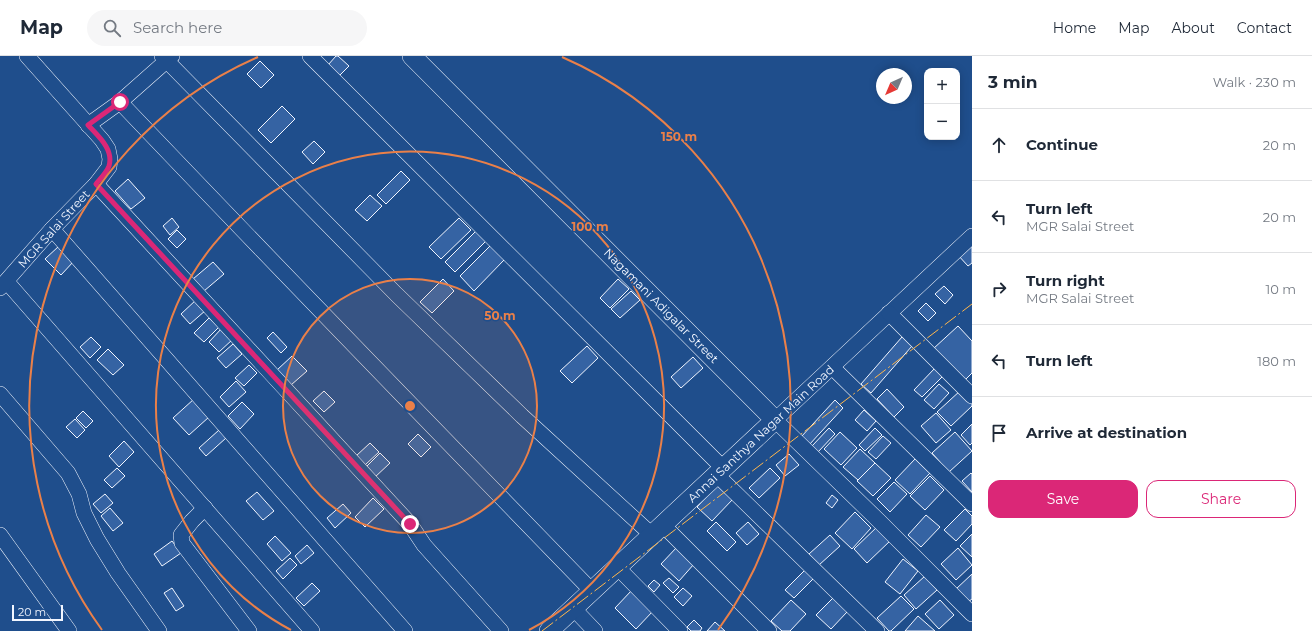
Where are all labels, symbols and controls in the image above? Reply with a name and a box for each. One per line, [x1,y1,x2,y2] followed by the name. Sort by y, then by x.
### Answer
[87,10,367,46] search box
[20,16,63,39] text: Map
[101,17,123,39] icon: search
[133,18,222,37] text: Search here
[1053,19,1096,37] text: Home
[1118,19,1149,37] text: Map
[1171,19,1215,37] text: About
[1237,19,1292,37] text: Contact
[876,68,912,104] north arrow
[924,68,960,140] map controls
[924,68,960,104] button: +
[988,72,1038,92] text: 3 min
[1213,74,1296,90] text: Walk · 230 m
[111,93,129,111] route start
[924,104,960,140] button: −
[661,129,697,144] text: 150 m
[988,134,1010,156] icon: ahead
[1026,135,1098,154] text: Continue
[1263,137,1296,153] text: 20 m
[15,186,93,271] street label: MGR Salai Street
[1026,199,1093,218] text: Turn left
[988,206,1010,228] icon: left
[1263,209,1296,225] text: 20 m
[1026,218,1134,234] text: MGR Salai Street
[572,219,608,234] text: 100 m
[601,245,722,366] street label: Nagamani Adigalar Street
[1026,271,1105,290] text: Turn right
[988,278,1010,300] icon: right
[1266,281,1296,297] text: 10 m
[1026,290,1134,306] text: MGR Salai Street
[484,308,516,323] text: 50 m
[988,350,1010,372] icon: left
[1026,351,1093,370] text: Turn left
[1257,353,1296,369] text: 180 m
[684,362,837,505] street label: Annai Santhya Nagar Main Road
[403,399,417,413] centre of rings
[988,422,1010,444] icon: arrive
[1026,423,1187,442] text: Arrive at destination
[988,480,1138,518] button: Save
[1146,480,1296,518] button: Share
[401,515,419,533] route end
[12,603,63,622] scale bar
[18,605,46,619] text: 20 m

